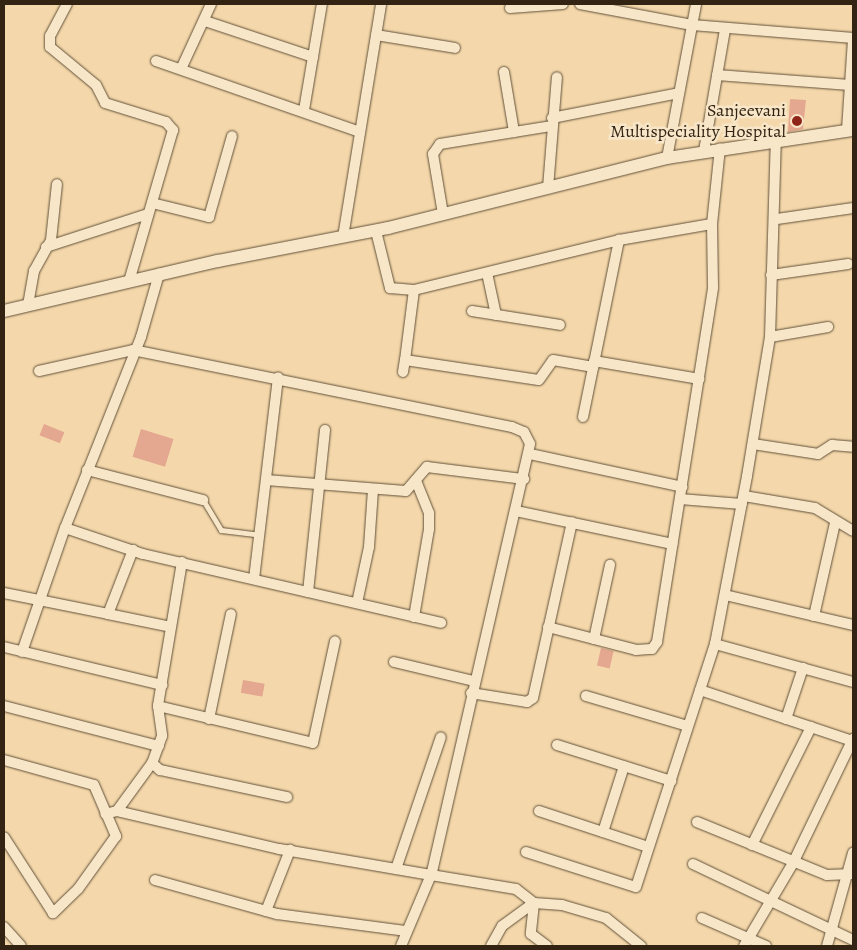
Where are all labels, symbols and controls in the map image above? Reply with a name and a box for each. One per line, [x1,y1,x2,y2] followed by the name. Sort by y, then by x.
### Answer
[610,100,786,142] place label: Sanjeevani Multispeciality Hospital
[790,114,804,128] marker: Sanjeevani Multispeciality Hospital

